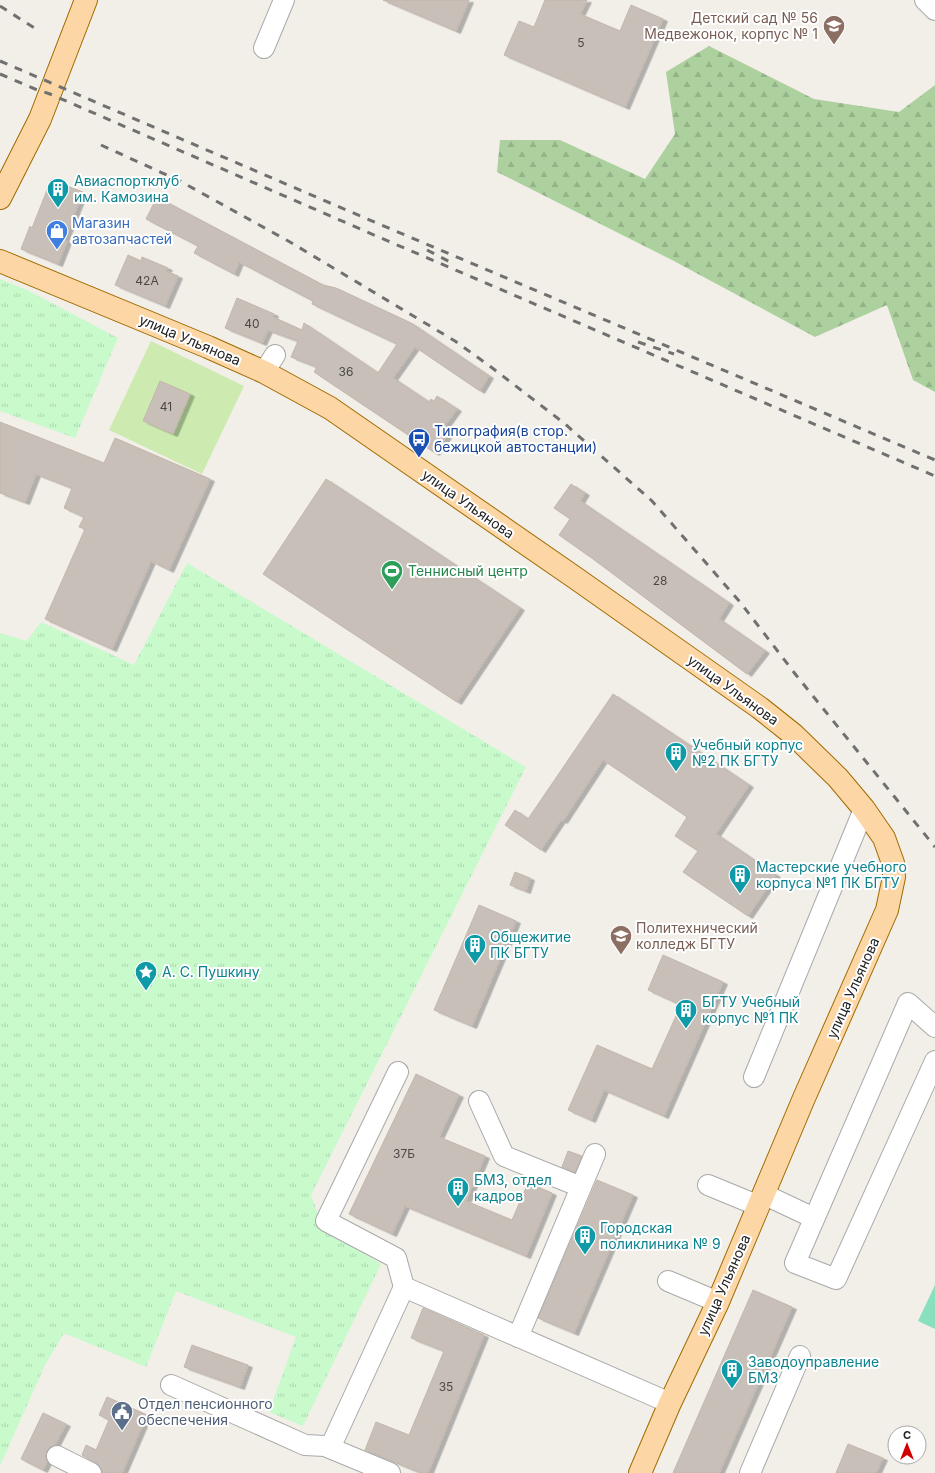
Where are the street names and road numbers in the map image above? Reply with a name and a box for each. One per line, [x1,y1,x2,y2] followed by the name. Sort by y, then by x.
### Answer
[137,310,244,369] street label: улица Ульянова
[419,465,518,542] street label: улица Ульянова
[684,651,782,728] street label: улица Ульянова
[823,935,882,1041] street label: улица Ульянова
[694,1232,753,1338] street label: улица Ульянова

